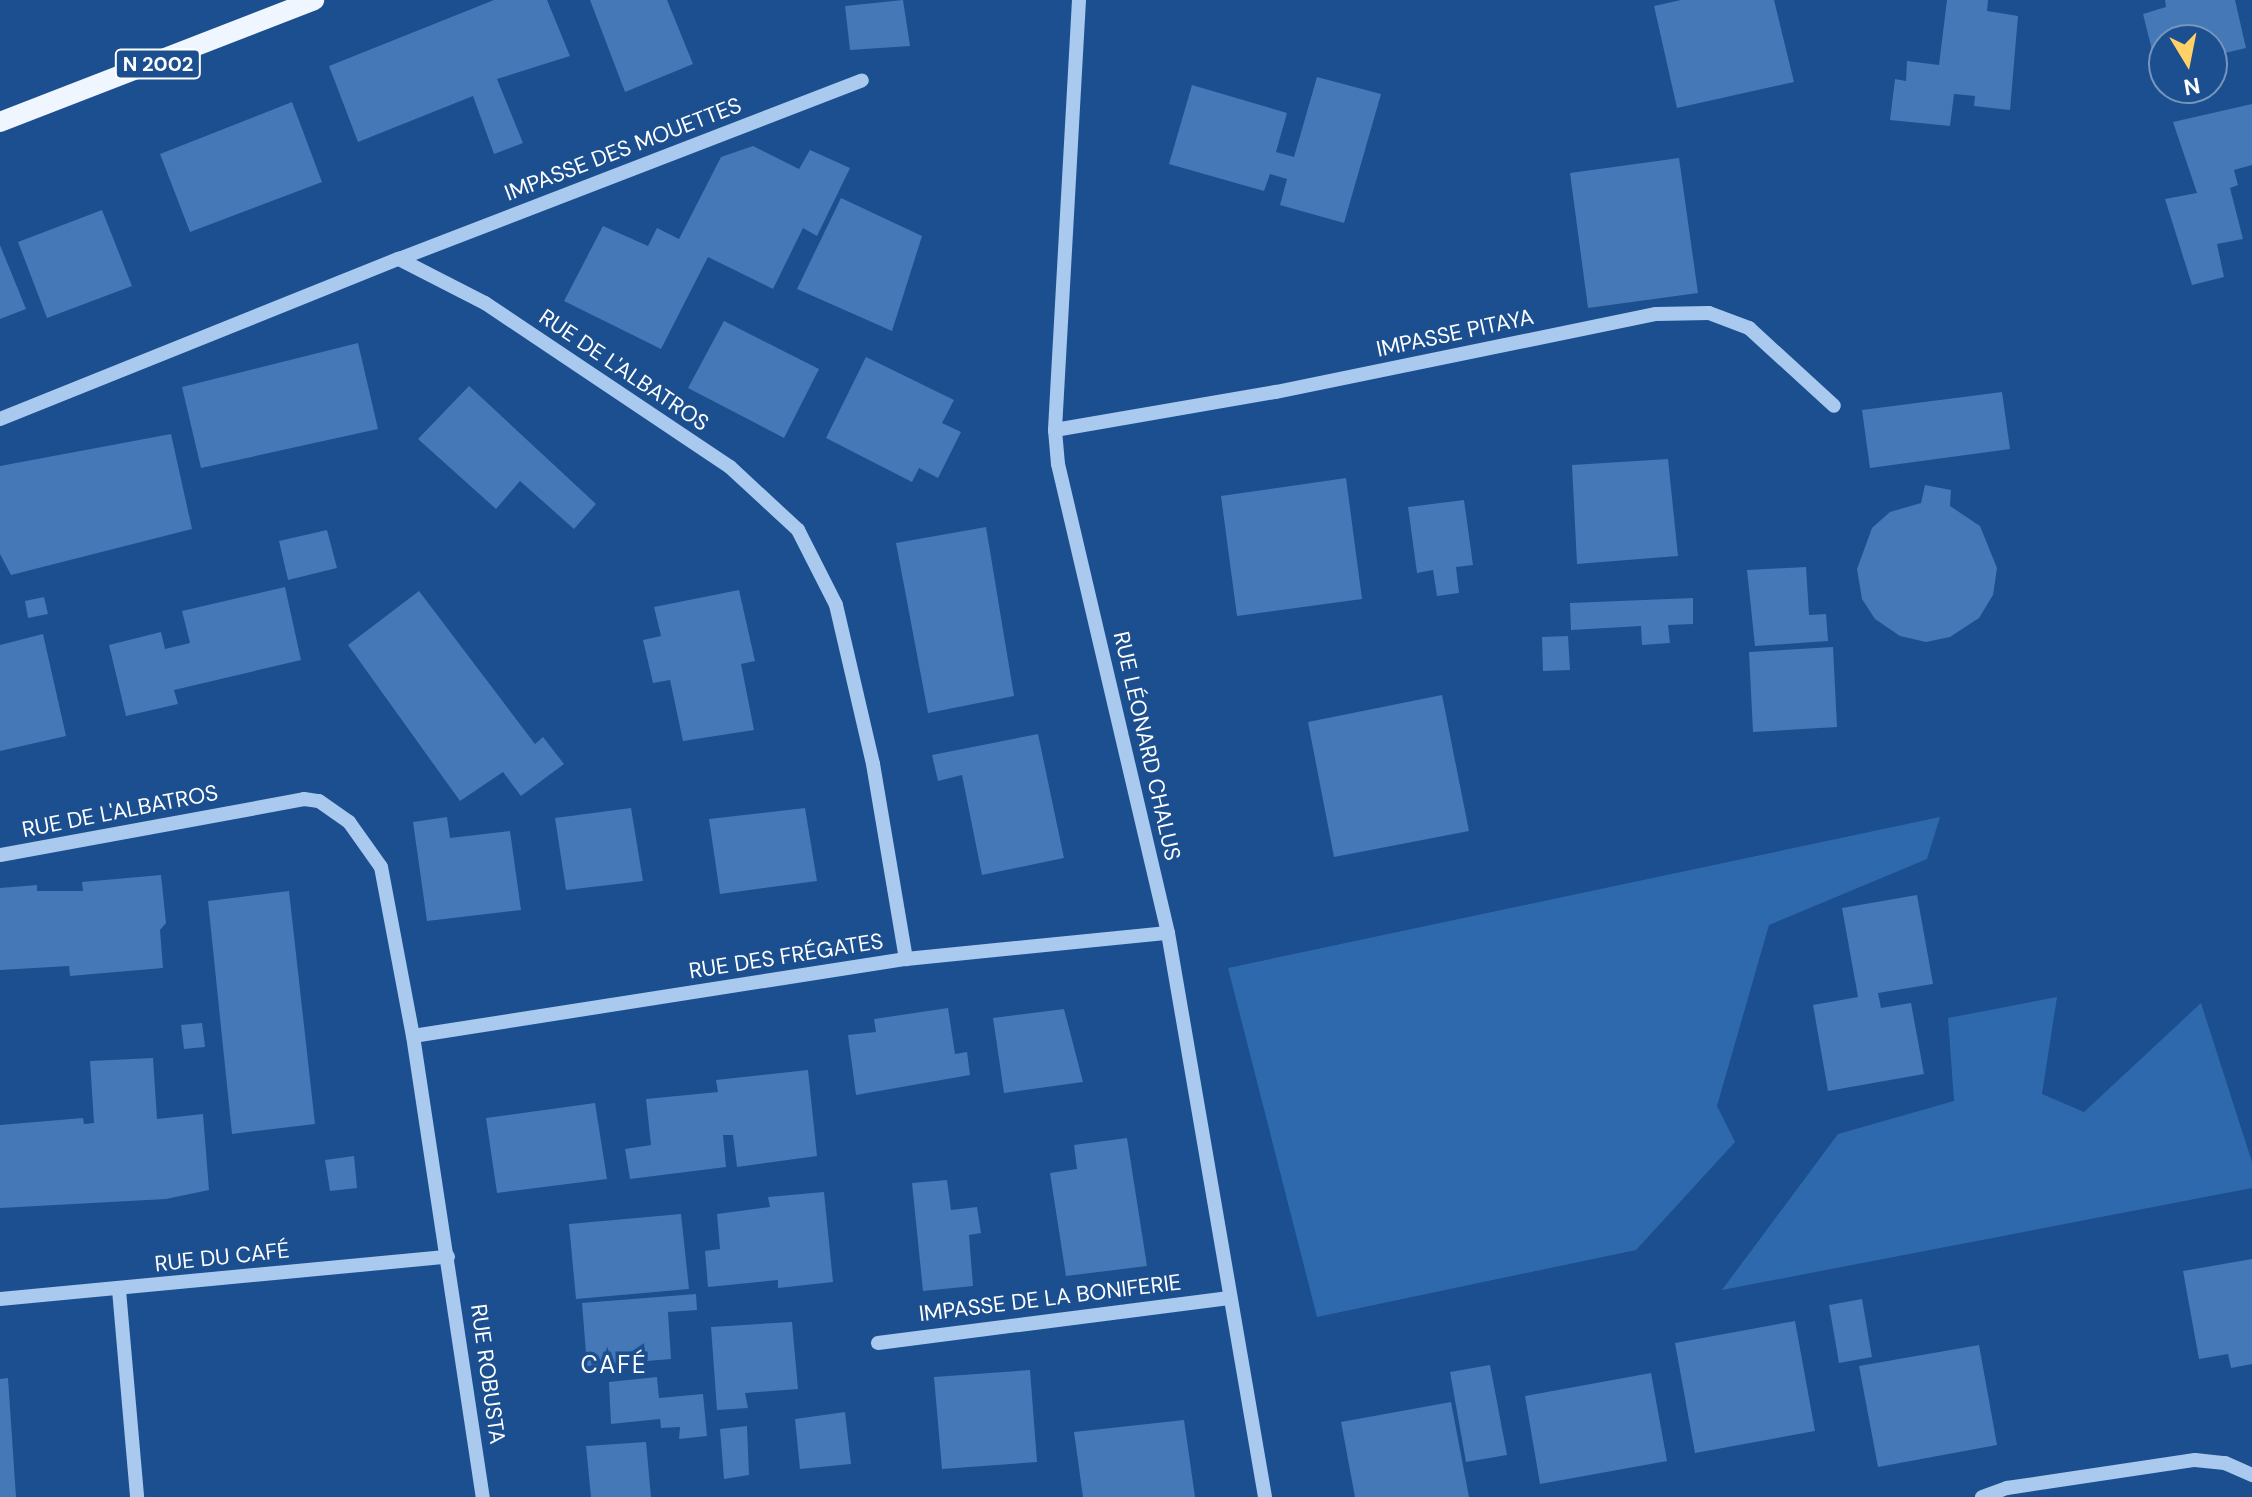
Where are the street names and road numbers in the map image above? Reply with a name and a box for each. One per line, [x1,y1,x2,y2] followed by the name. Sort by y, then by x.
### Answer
[114,48,202,80] road number: N 2002
[501,92,745,206] street label: IMPASSE DES MOUETTES
[534,303,714,437] street label: RUE DE L'ALBATROS
[1374,303,1536,363] street label: IMPASSE PITAYA
[1108,629,1186,863] street label: RUE LÉONARD CHALUS
[20,779,220,843] street label: RUE DE L'ALBATROS
[687,928,885,984] street label: RUE DES FRÉGATES
[153,1237,291,1277] street label: RUE DU CAFÉ
[917,1269,1183,1327] street label: IMPASSE DE LA BONIFERIE
[465,1302,511,1446] street label: RUE ROBUSTA

